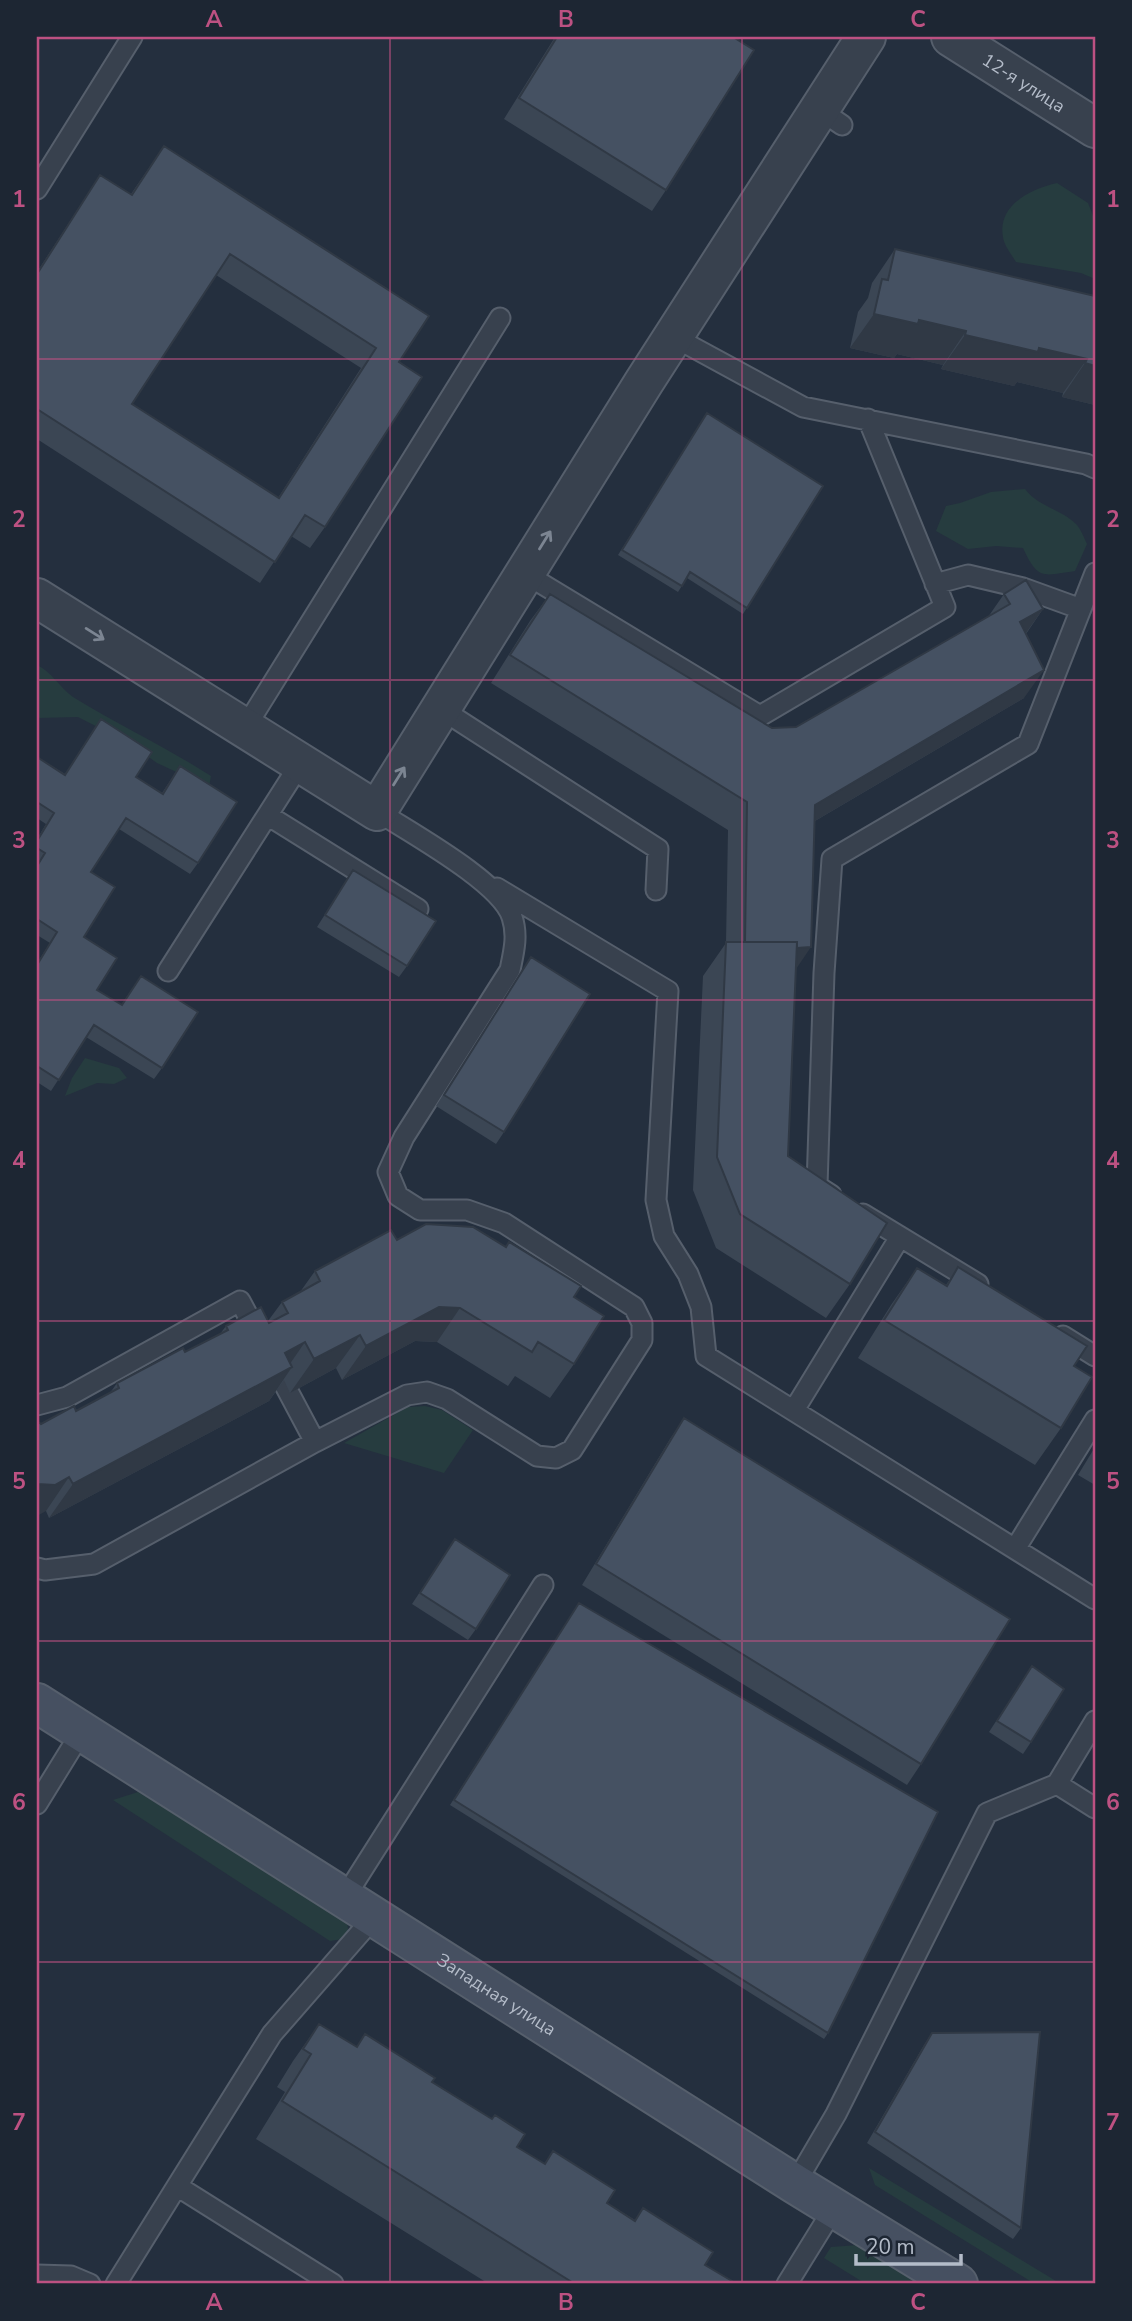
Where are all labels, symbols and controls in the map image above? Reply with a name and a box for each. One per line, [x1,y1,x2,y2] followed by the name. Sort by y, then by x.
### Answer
[205,4,223,35] text: A
[558,4,574,35] text: B
[910,4,926,35] text: C
[978,48,1070,118] street label: 12-я улица
[12,184,26,215] text: 1
[1106,184,1120,215] text: 1
[12,504,26,535] text: 2
[1106,504,1120,535] text: 2
[538,531,552,551] one-way arrow
[84,628,104,642] one-way arrow
[393,766,407,786] one-way arrow
[12,825,26,856] text: 3
[1106,825,1120,856] text: 3
[12,1145,26,1176] text: 4
[1106,1145,1120,1176] text: 4
[12,1466,26,1497] text: 5
[1106,1466,1120,1497] text: 5
[12,1787,26,1818] text: 6
[1106,1787,1120,1818] text: 6
[432,1948,561,2041] street label: Западная улица
[12,2107,26,2138] text: 7
[1106,2107,1120,2138] text: 7
[856,2223,960,2267] scale bar
[866,2233,915,2261] text: 20 m
[205,2287,223,2318] text: A
[558,2287,574,2318] text: B
[910,2287,926,2318] text: C

